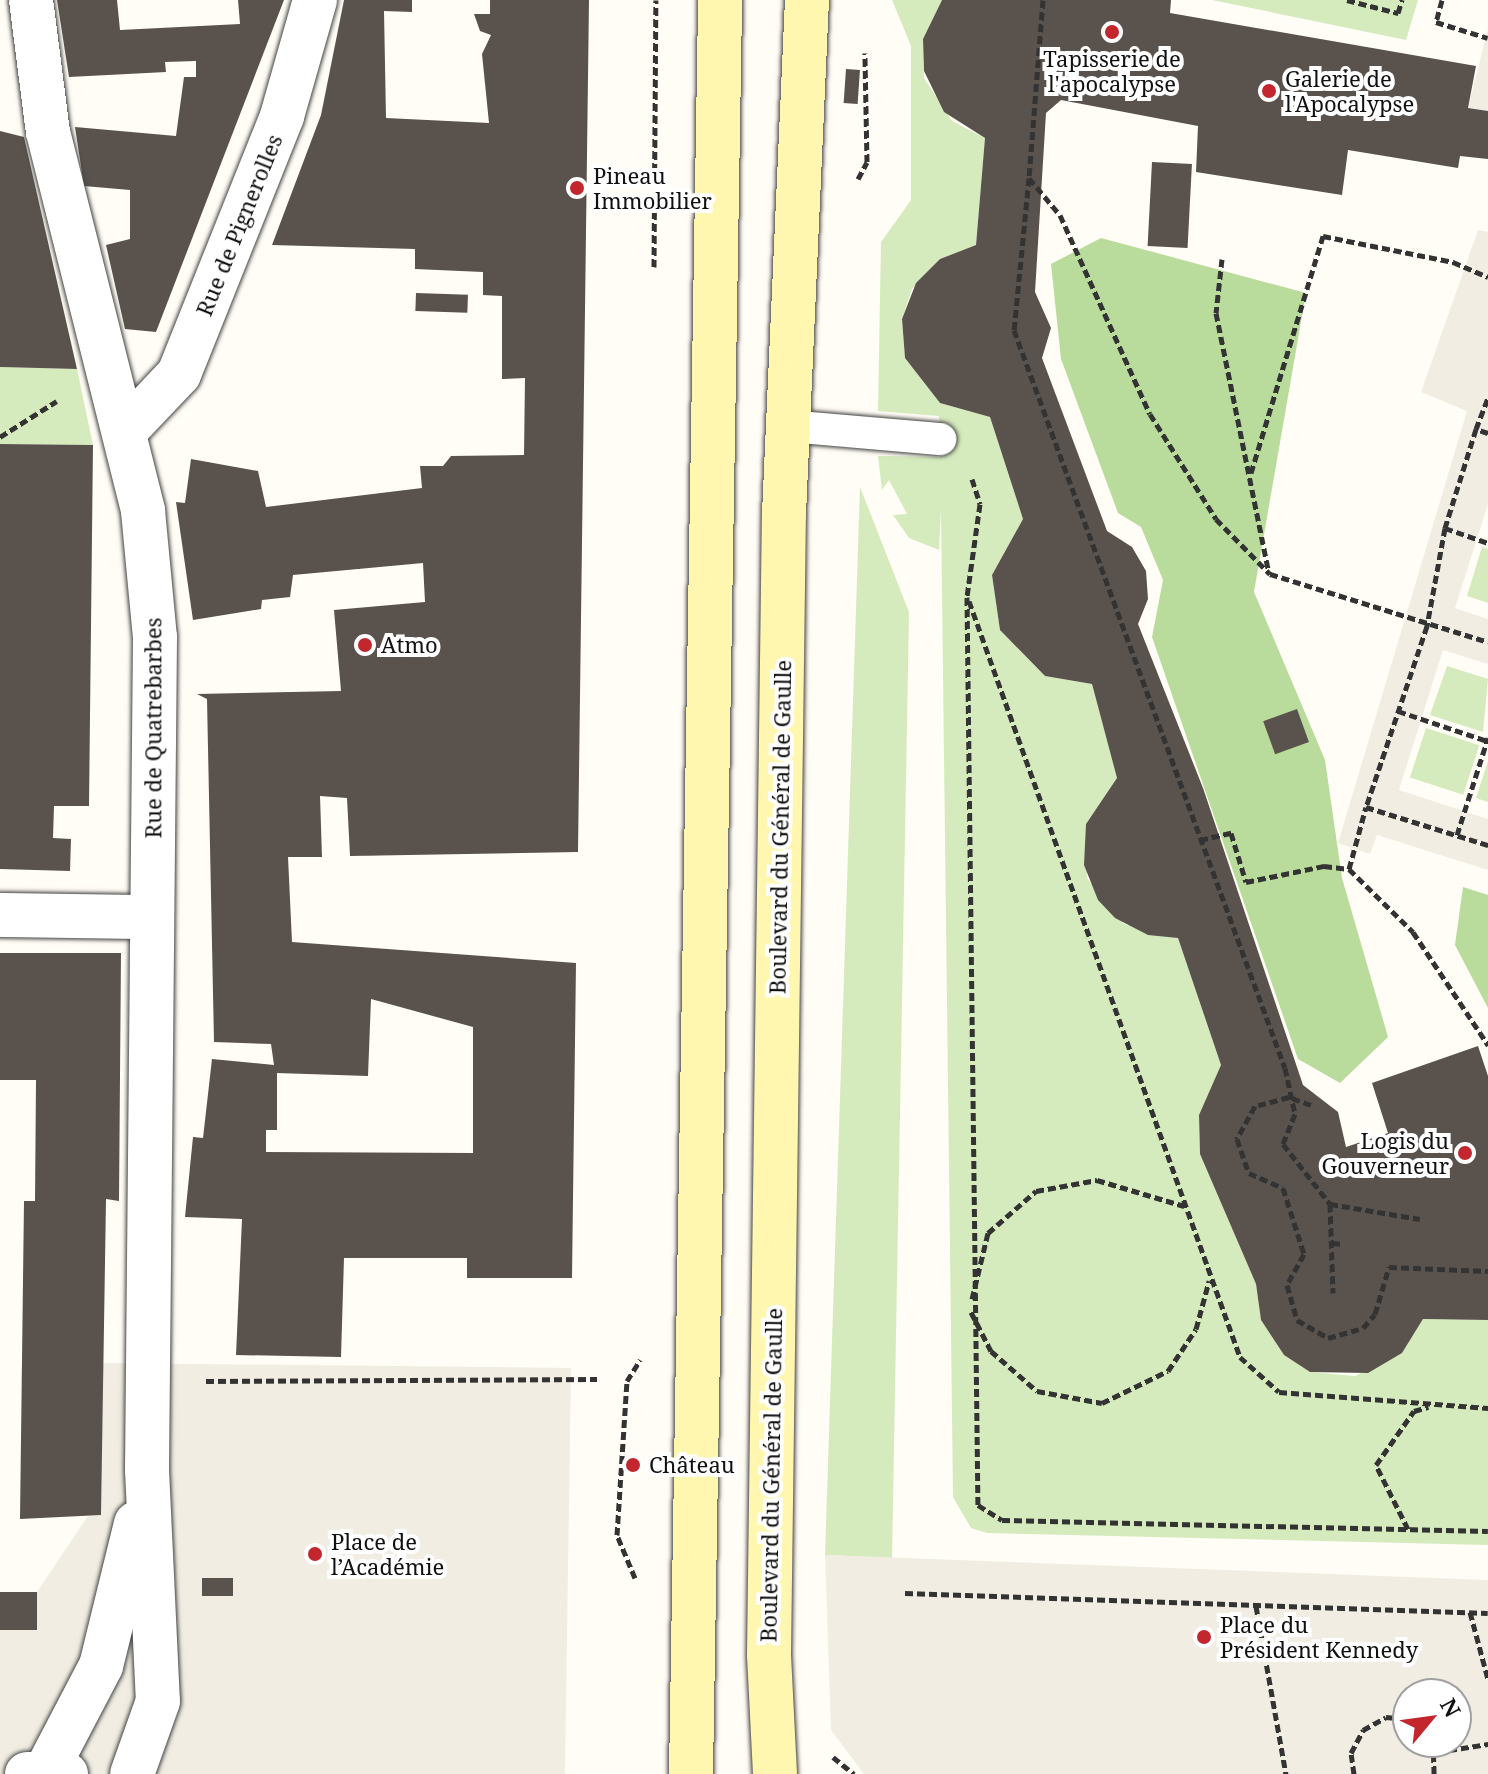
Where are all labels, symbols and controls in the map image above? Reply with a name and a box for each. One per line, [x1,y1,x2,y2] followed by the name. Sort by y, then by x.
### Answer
[1103,23,1121,41] marker: Tapisserie de l'apocalypse
[1043,45,1181,96] place label: Tapisserie de l'apocalypse
[1285,65,1414,116] place label: Galerie de l'Apocalypse
[1260,82,1278,100] marker: Galerie de l'Apocalypse
[191,130,287,320] street label: Rue de Pignerolles
[593,162,712,214] place label: Pineau Immobilier
[568,179,586,197] marker: Pineau Immobilier
[140,618,166,838] street label: Rue de Quatrebarbes
[381,632,438,658] place label: Atmo
[356,636,374,654] marker: Atmo
[764,660,796,994] street label: Boulevard du Général de Gaulle
[1321,1127,1449,1178] place label: Logis du Gouverneur
[1456,1144,1474,1162] marker: Logis du Gouverneur
[755,1308,787,1642] street label: Boulevard du Général de Gaulle
[649,1452,735,1478] place label: Château
[624,1456,642,1474] marker: Château
[331,1528,444,1580] place label: Place de l’Académie
[306,1545,324,1563] marker: Place de l’Académie
[1220,1611,1418,1662] place label: Place du Président Kennedy
[1195,1628,1213,1646] marker: Place du Président Kennedy
[1392,1678,1472,1758] north arrow
[1434,1692,1469,1722] text: N

